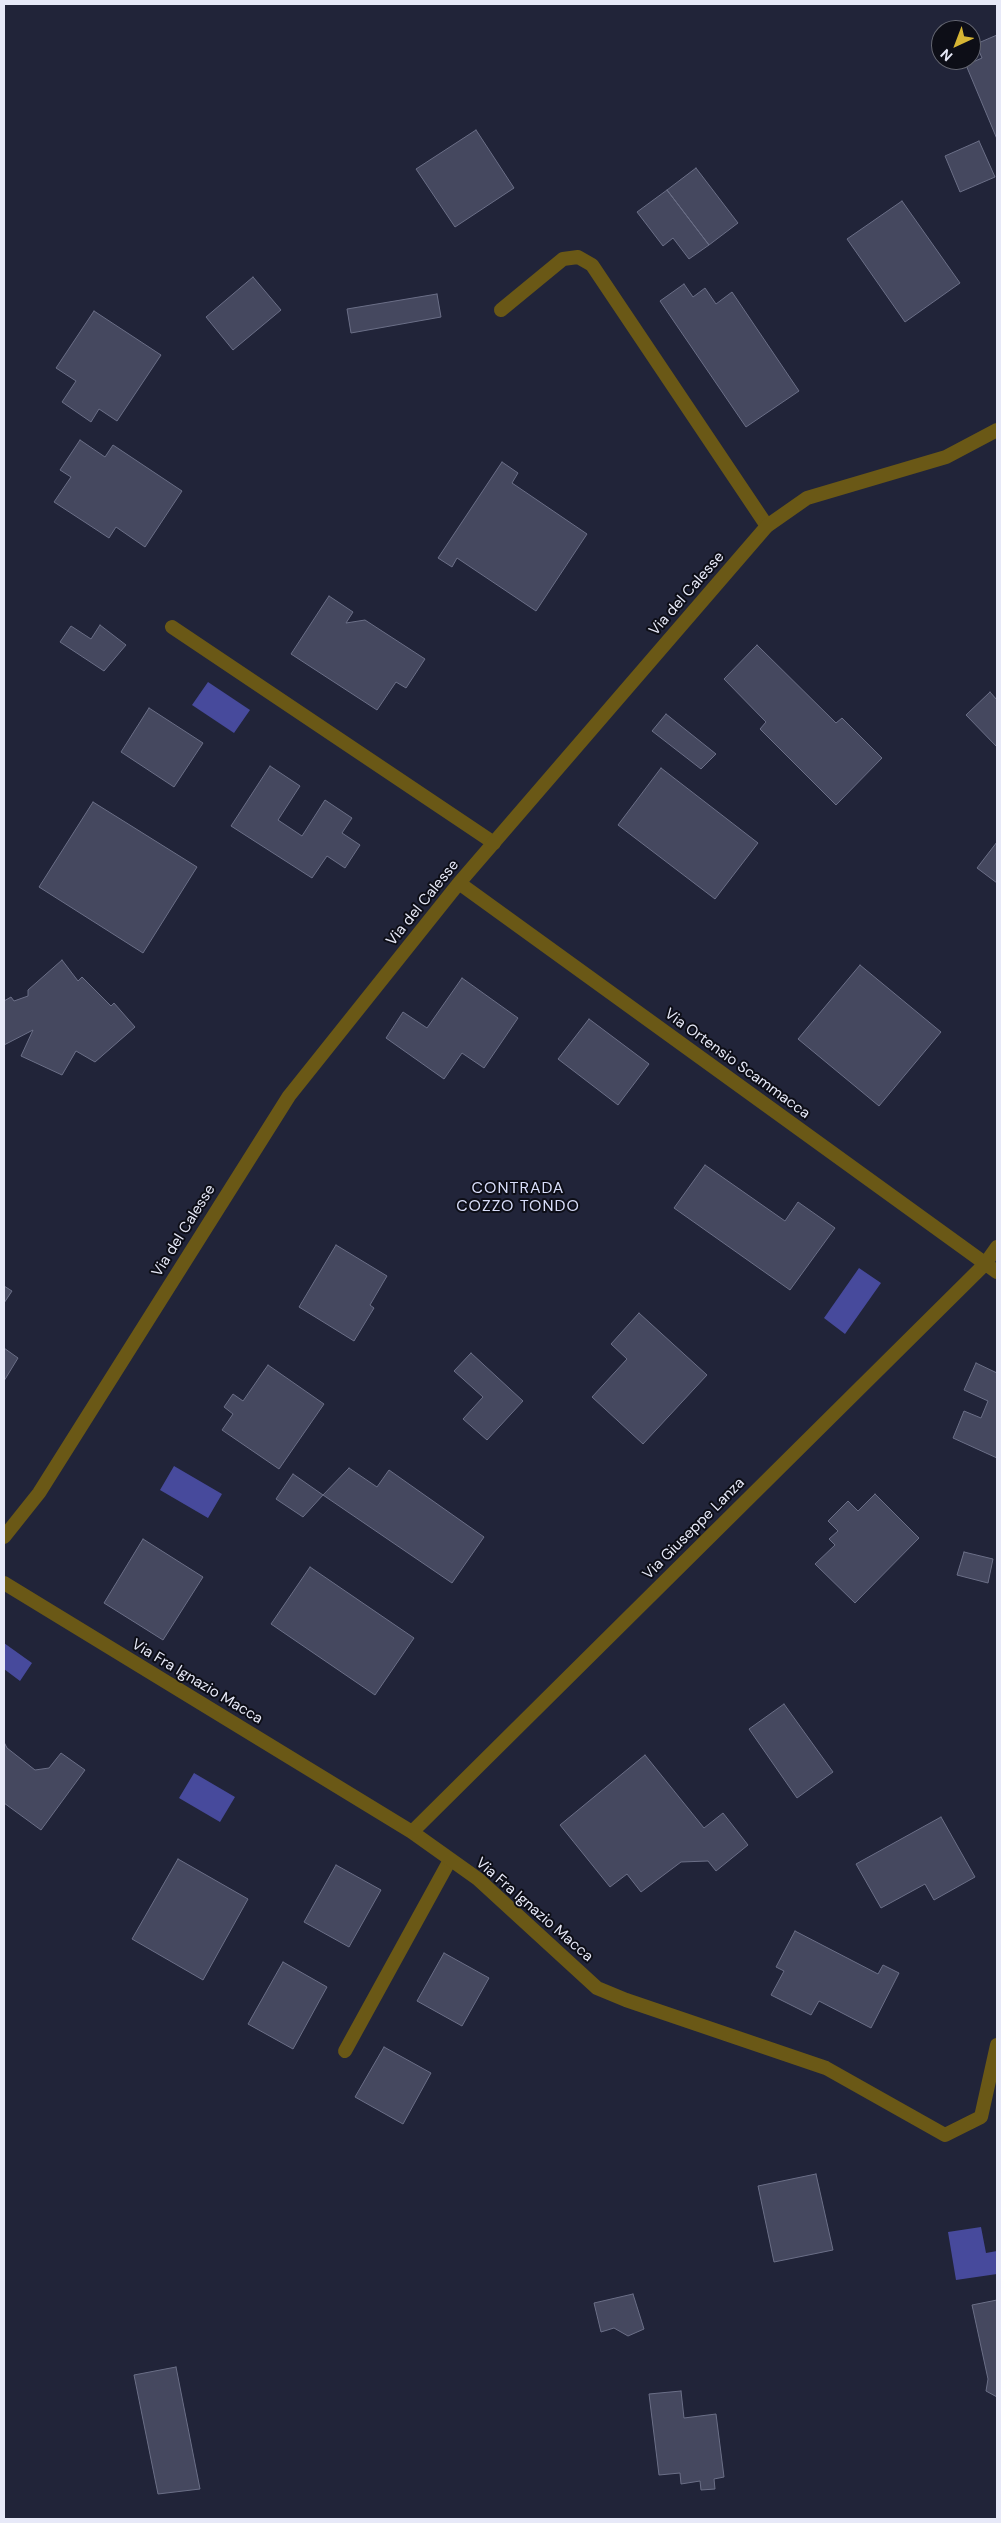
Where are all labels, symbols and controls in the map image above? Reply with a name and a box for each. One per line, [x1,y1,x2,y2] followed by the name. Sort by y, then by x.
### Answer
[931,20,981,70] north arrow
[937,45,956,65] text: N
[646,548,728,640] street label: Via del Calesse
[383,856,463,950] street label: Via del Calesse
[661,1005,813,1123] street label: Via Ortensio Scammacca
[455,1179,581,1217] district label: CONTRADA COZZO TONDO
[148,1182,220,1280] street label: Via del Calesse
[639,1474,749,1584] street label: Via Giuseppe Lanza
[128,1636,266,1728] street label: Via Fra Ignazio Macca
[472,1854,596,1966] street label: Via Fra Ignazio Macca

